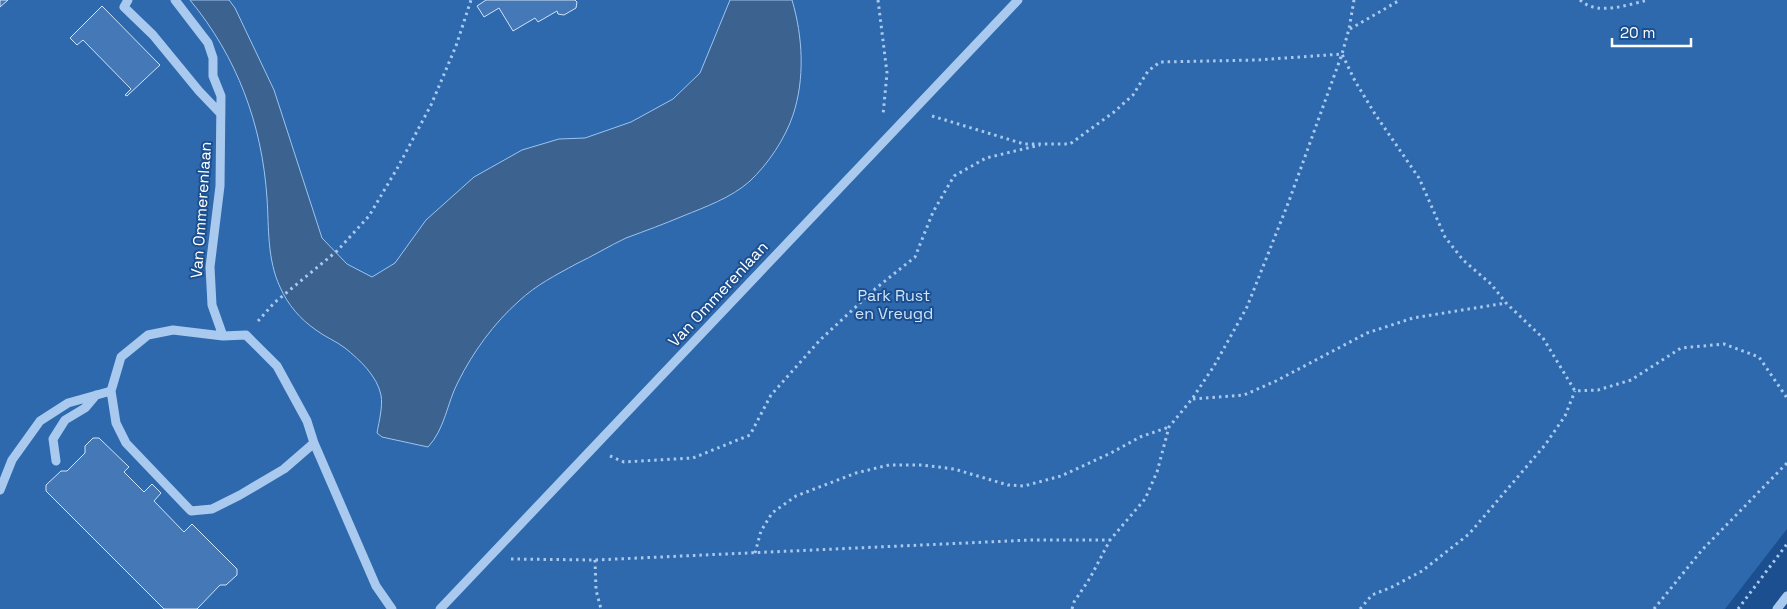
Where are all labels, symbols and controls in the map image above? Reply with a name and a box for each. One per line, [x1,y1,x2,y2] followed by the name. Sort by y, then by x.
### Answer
[1612,15,1691,47] scale bar
[1620,23,1655,42] text: 20 m
[186,141,216,279] street label: Van Ommerenlaan
[663,237,773,351] street label: Van Ommerenlaan
[855,285,933,324] park label: Park Rust en Vreugd

